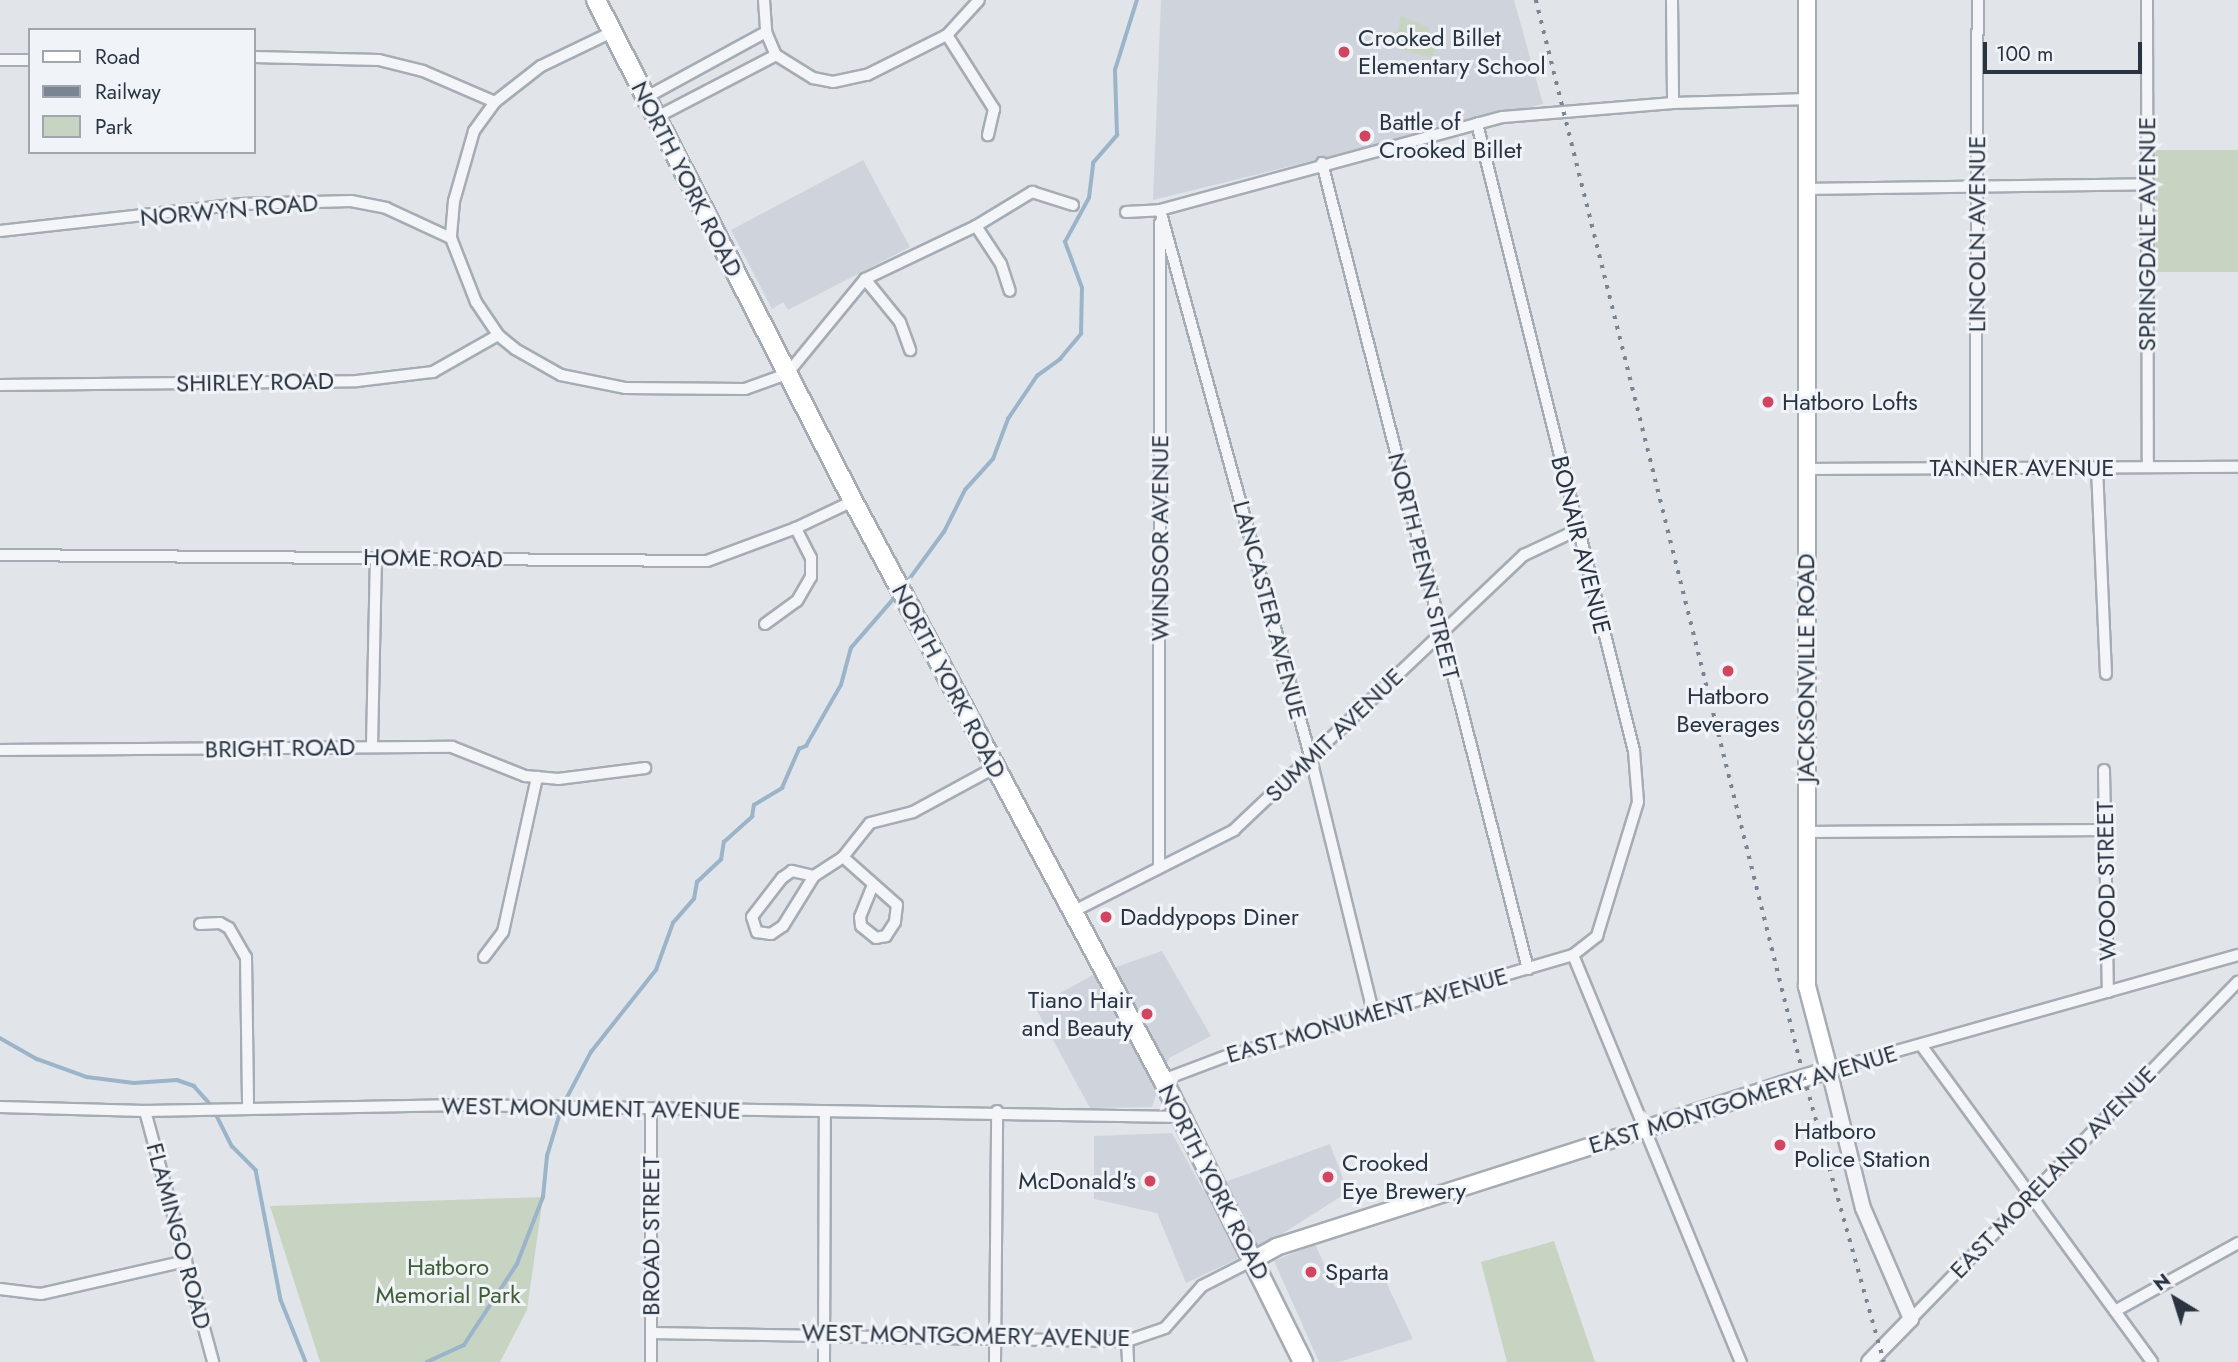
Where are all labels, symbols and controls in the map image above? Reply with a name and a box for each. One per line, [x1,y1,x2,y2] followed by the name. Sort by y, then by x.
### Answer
[1358,24,1546,80] place label: Crooked Billet Elementary School
[28,28,256,154] legend
[1986,28,2145,72] scale bar
[1996,39,2053,69] text: 100 m
[95,42,140,72] text: Road
[1336,44,1352,60] marker: Crooked Billet Elementary School
[625,76,749,282] street label: NORTH YORK ROAD
[95,77,161,107] text: Railway
[1379,108,1522,164] place label: Battle of Crooked Billet
[95,112,132,142] text: Park
[2133,117,2161,351] street label: SPRINGDALE AVENUE
[1357,128,1373,144] marker: Battle of Crooked Billet
[1963,136,1991,332] street label: LINCOLN AVENUE
[139,188,319,232] street label: NORWYN ROAD
[176,366,334,398] street label: SHIRLEY ROAD
[1782,388,1918,416] place label: Hatboro Lofts
[1760,394,1776,410] marker: Hatboro Lofts
[1146,435,1174,641] street label: WINDSOR AVENUE
[1382,450,1466,682] street label: NORTH PENN STREET
[1545,453,1617,637] street label: BONAIR AVENUE
[1930,454,2114,482] street label: TANNER AVENUE
[1227,497,1313,723] street label: LANCASTER AVENUE
[363,542,503,574] street label: HOME ROAD
[1792,553,1820,783] street label: JACKSONVILLE ROAD
[886,579,1012,783] street label: NORTH YORK ROAD
[1259,662,1409,808] street label: SUMMIT AVENUE
[1720,663,1736,679] marker: Hatboro Beverages
[1676,682,1780,738] place label: Hatboro Beverages
[204,732,356,764] street label: BRIGHT ROAD
[2090,801,2122,961] street label: WOOD STREET
[1120,903,1299,931] place label: Daddypops Diner
[1098,909,1114,925] marker: Daddypops Diner
[1223,961,1511,1069] street label: EAST MONUMENT AVENUE
[1022,986,1133,1042] place label: Tiano Hair and Beauty
[1139,1006,1155,1022] marker: Tiano Hair and Beauty
[1585,1038,1901,1160] street label: EAST MONTGOMERY AVENUE
[1944,1060,2162,1284] street label: EAST MORELAND AVENUE
[1152,1079,1276,1285] street label: NORTH YORK ROAD
[441,1091,741,1125] street label: WEST MONUMENT AVENUE
[1794,1117,1930,1173] place label: Hatboro Police Station
[1772,1137,1788,1153] marker: Hatboro Police Station
[140,1140,218,1332] street label: FLAMINGO ROAD
[1342,1149,1466,1205] place label: Crooked Eye Brewery
[637,1156,665,1316] street label: BROAD STREET
[1018,1167,1136,1195] place label: McDonald's
[1320,1169,1336,1185] marker: Crooked Eye Brewery
[1142,1173,1158,1189] marker: McDonald's
[375,1253,521,1309] park label: Hatboro Memorial Park
[1325,1258,1389,1286] place label: Sparta
[1303,1264,1319,1280] marker: Sparta
[2140,1264,2210,1334] north arrow
[801,1318,1131,1352] street label: WEST MONTGOMERY AVENUE

